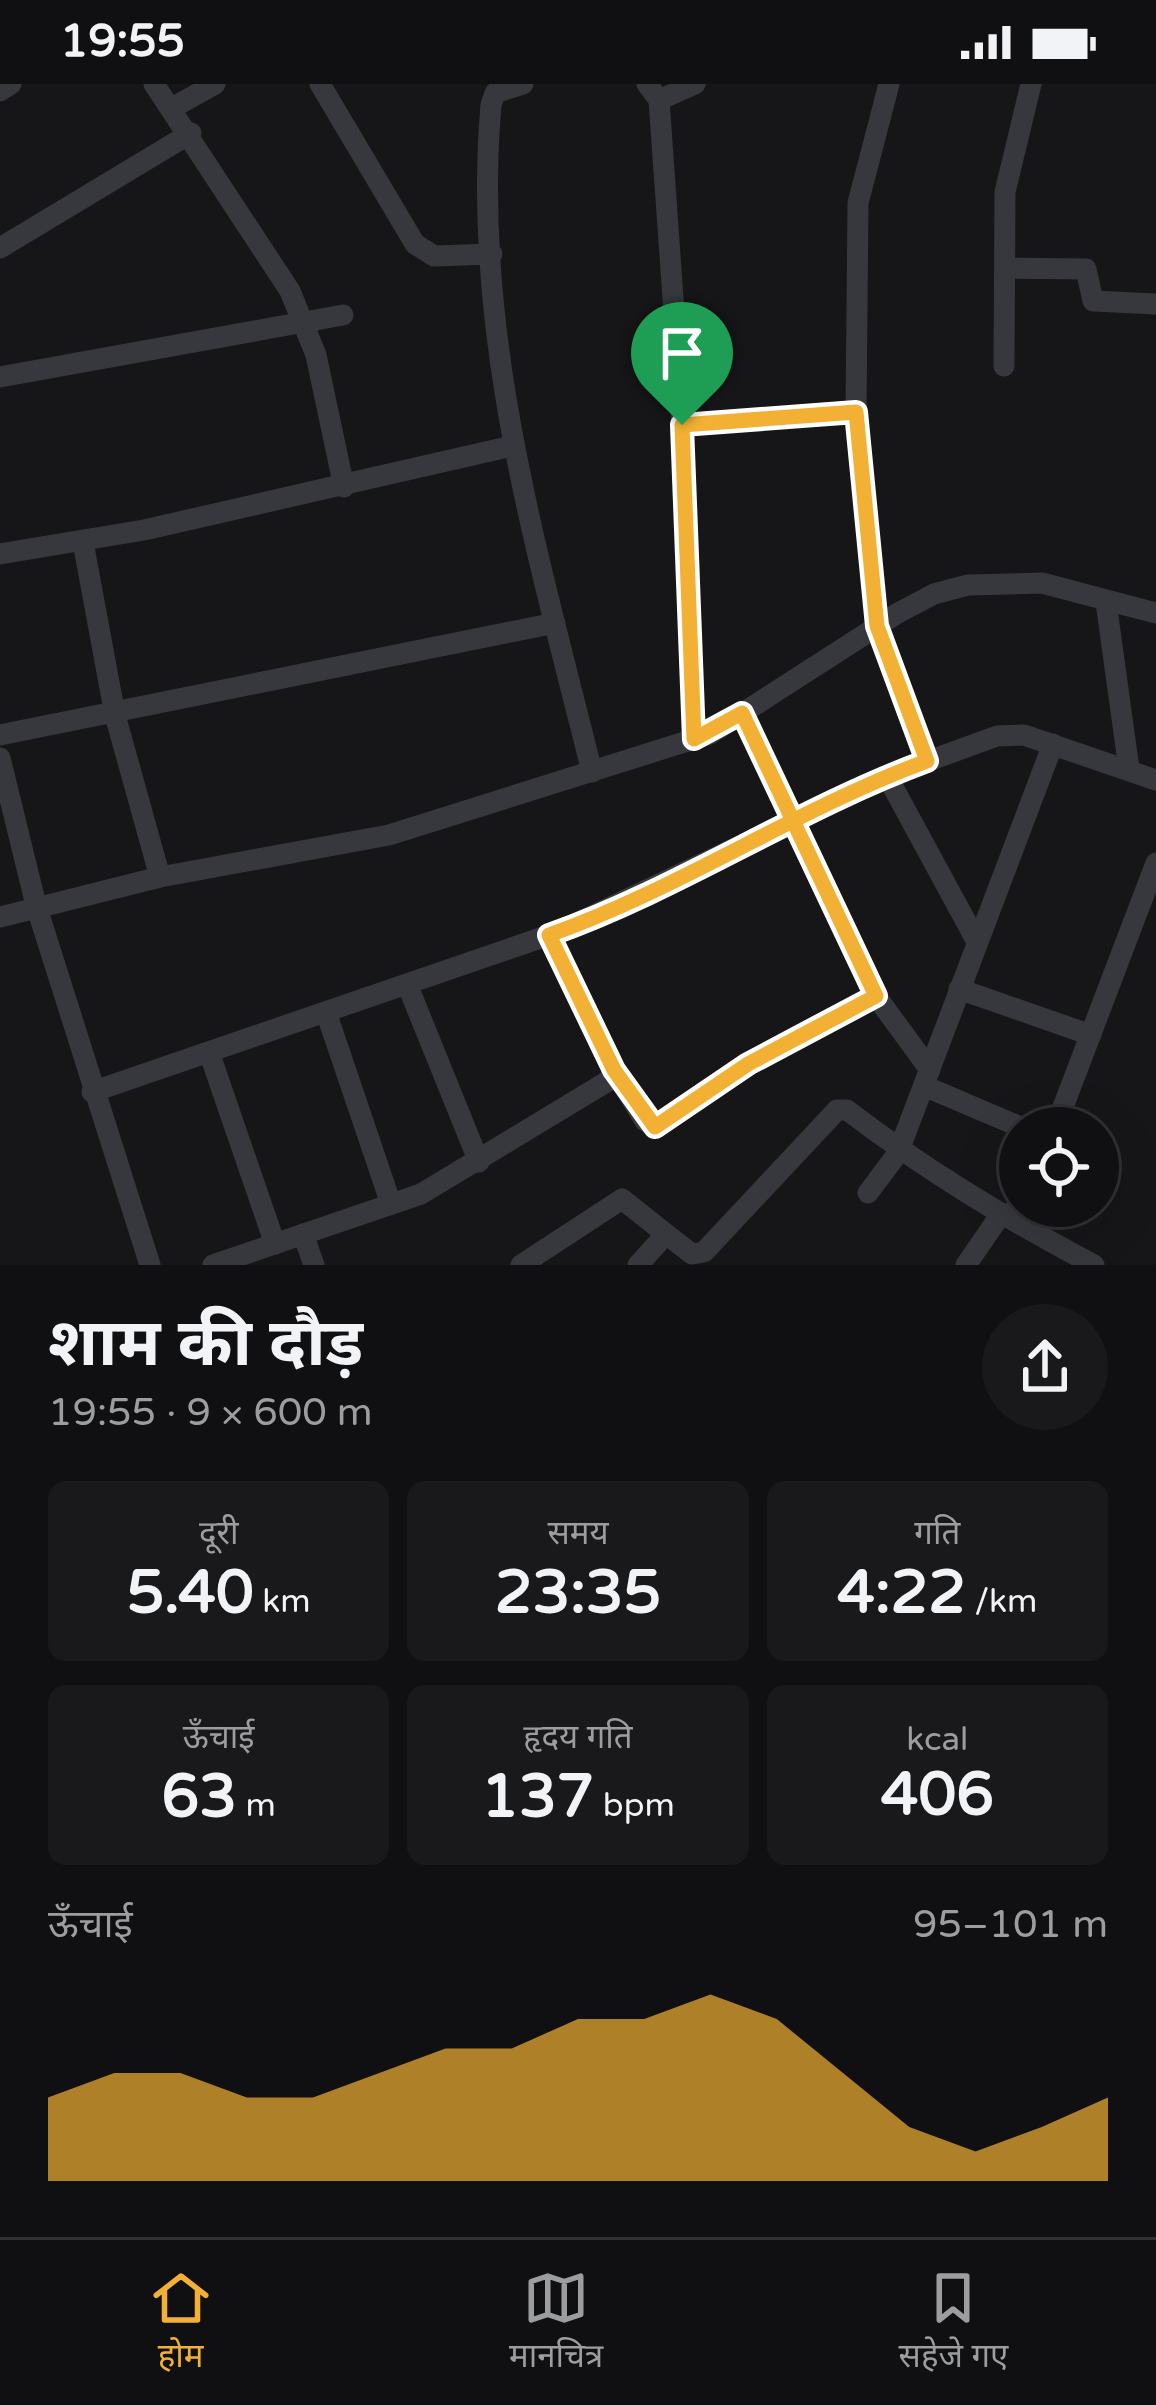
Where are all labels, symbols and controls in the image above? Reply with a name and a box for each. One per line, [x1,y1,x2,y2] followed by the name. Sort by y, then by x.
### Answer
[60,15,185,69] text: 19:55
[631,302,733,425] pin
[649,320,715,386] icon: arrive
[999,1107,1119,1227] map controls
[999,1107,1119,1227] button: locate
[48,1304,363,1384] text: शाम की दौड़
[982,1304,1108,1430] button: share
[48,1389,373,1436] text: 19:55 · 9 × 600 m
[199,1514,238,1553] text: दूरी
[547,1514,609,1553] text: समय
[914,1514,960,1553] text: गति
[127,1557,254,1629] text: 5.40
[495,1557,661,1629] text: 23:35
[837,1557,966,1629] text: 4:22
[254,1582,311,1621] text: km
[966,1582,1037,1621] text: /km
[183,1718,254,1757] text: ऊँचाई
[523,1718,633,1757] text: हृदय गति
[906,1720,968,1759] text: kcal
[881,1759,994,1831] text: 406
[162,1761,237,1833] text: 63
[481,1761,594,1833] text: 137
[237,1786,276,1825] text: m
[594,1786,675,1825] text: bpm
[48,1901,133,1948] text: ऊँचाई
[913,1901,1108,1948] text: 95–101 m
[148,2265,214,2380] tab: होम
[509,2265,603,2380] tab: मानचित्र
[899,2265,1008,2380] tab: सहेजे गए

